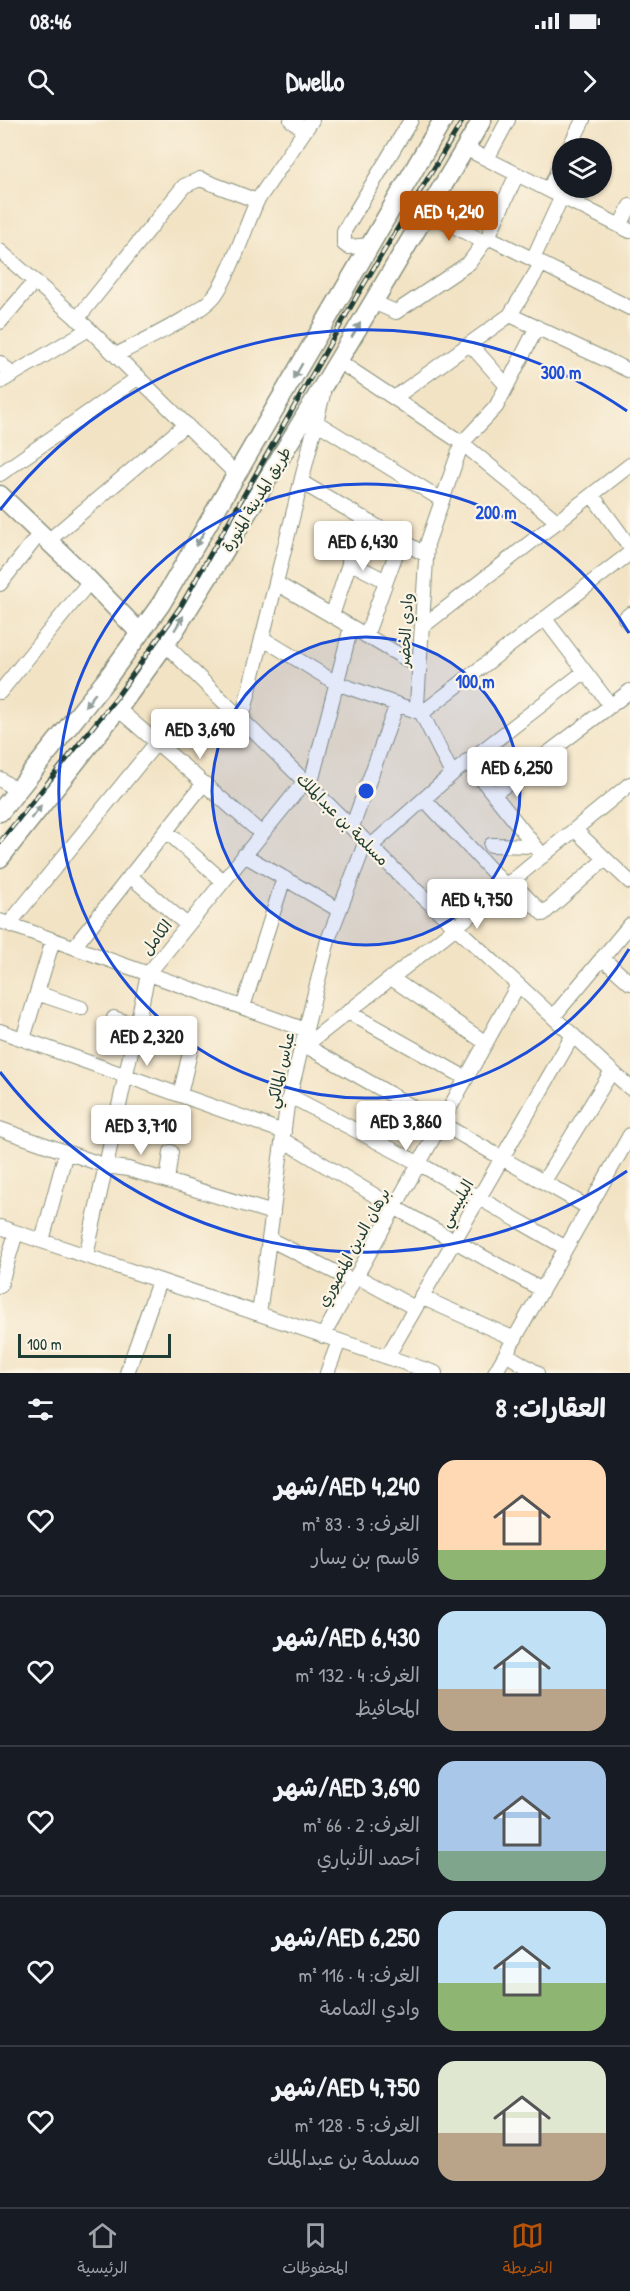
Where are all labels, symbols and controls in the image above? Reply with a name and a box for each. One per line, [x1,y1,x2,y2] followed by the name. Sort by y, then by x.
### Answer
[30,6,72,36] text: 08:46
[286,63,344,99] text: Dwello
[24,65,57,98] icon: search
[573,65,606,98] icon: forward
[552,138,612,198] map controls
[552,138,612,198] button: layers
[380,191,518,242] pin: AED 4,240
[414,197,484,224] text: AED 4,240
[351,322,362,338] one-way arrow
[541,360,581,385] text: 300 m
[293,362,303,379] one-way arrow
[216,442,296,556] street label: طريق المدينة المنورة
[476,500,516,525] text: 200 m
[294,521,432,572] pin: AED 6,430
[328,527,398,554] text: AED 6,430
[194,531,205,547] one-way arrow
[392,592,419,670] street label: وادي الخضر
[174,615,185,631] one-way arrow
[455,669,495,694] text: 100 m
[84,692,97,708] one-way arrow
[131,709,269,760] pin: AED 3,690
[165,715,235,742] text: AED 3,690
[448,747,586,798] pin: AED 6,250
[481,753,553,780] text: AED 6,250
[292,768,394,870] street label: مسلمة بن عبدالملك
[356,781,376,801] centre of rings
[30,804,43,820] one-way arrow
[408,879,546,930] pin: AED 4,750
[441,885,513,912] text: AED 4,750
[135,915,177,959] street label: الكامل
[78,1016,216,1067] pin: AED 2,320
[110,1022,184,1049] text: AED 2,320
[261,1030,303,1111] street label: عباس المالكي
[337,1101,475,1152] pin: AED 3,860
[72,1105,210,1156] pin: AED 3,710
[370,1107,442,1134] text: AED 3,860
[105,1111,177,1138] text: AED 3,710
[433,1175,482,1233] street label: البلبيسي
[311,1184,396,1311] street label: برهان الدين المنصوري
[18,1331,171,1358] scale bar
[27,1333,62,1355] text: 100 m
[496,1390,606,1425] text: العقارات: 8
[24,1393,57,1426] icon: filters
[275,1468,420,1503] text: AED 4,240/شهر
[486,1484,558,1556] icon: home
[24,1504,57,1537] icon: heart
[302,1510,420,1537] text: الغرف: 3 · 83 m²
[312,1543,420,1570] text: قاسم بن يسار
[275,1619,420,1654] text: AED 6,430/شهر
[486,1635,558,1707] icon: home
[24,1655,57,1688] icon: heart
[296,1661,420,1688] text: الغرف: 4 · 132 m²
[355,1694,420,1721] text: المحافيظ
[275,1769,420,1804] text: AED 3,690/شهر
[486,1785,558,1857] icon: home
[24,1805,57,1838] icon: heart
[303,1811,420,1838] text: الغرف: 2 · 66 m²
[317,1844,420,1871] text: أحمد الأنباري
[273,1919,420,1954] text: AED 6,250/شهر
[486,1935,558,2007] icon: home
[24,1955,57,1988] icon: heart
[299,1961,420,1988] text: الغرف: 4 · 116 m²
[320,1994,420,2021] text: وادي الثمامة
[273,2069,420,2104] text: AED 4,750/شهر
[486,2085,558,2157] icon: home
[24,2105,57,2138] icon: heart
[295,2111,420,2138] text: الغرف: 5 · 128 m²
[267,2144,420,2171] text: مسلمة بن عبدالملك
[77,2219,128,2282] tab: الرئيسية
[282,2219,348,2282] tab: المحفوظات
[503,2219,553,2282] tab: الخريطة

